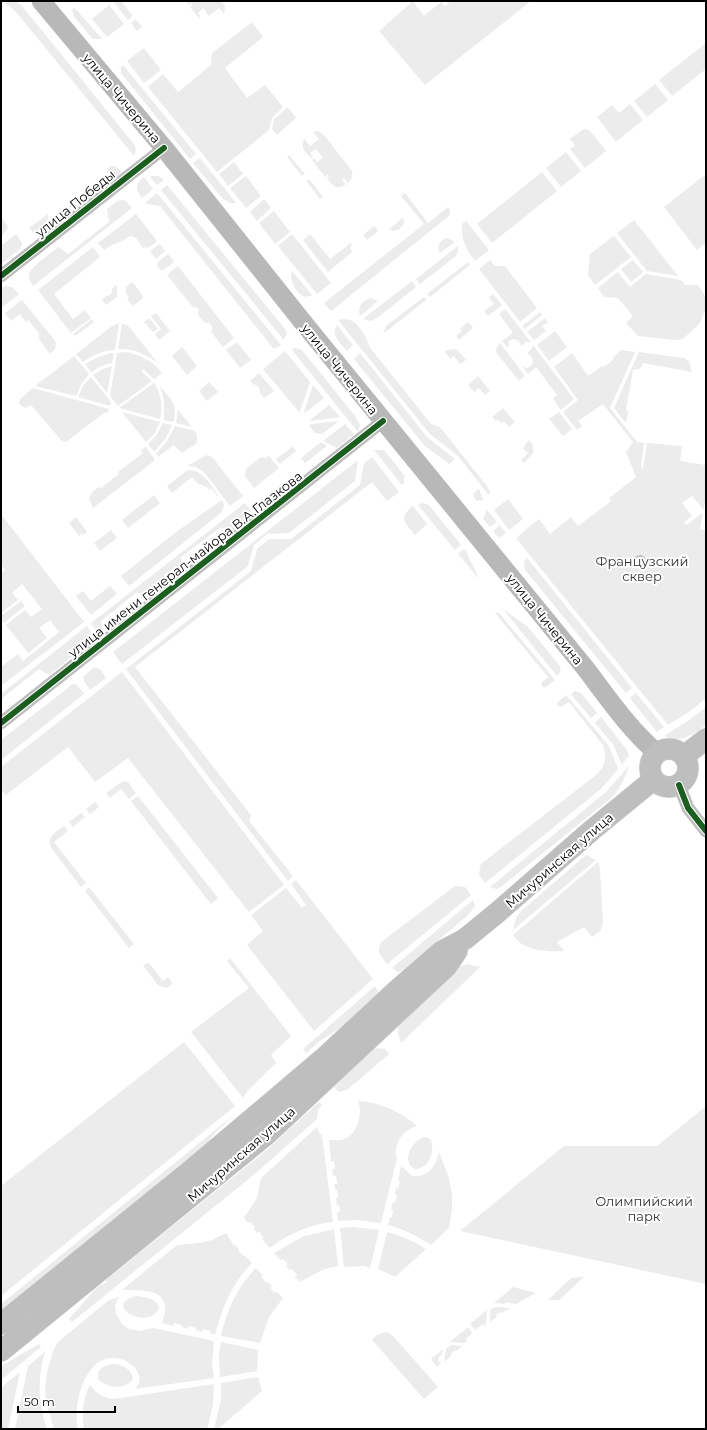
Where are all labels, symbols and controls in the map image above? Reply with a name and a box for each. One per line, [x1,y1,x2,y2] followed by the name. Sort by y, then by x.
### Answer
[79,49,164,146] street label: улица Чичерина
[31,166,118,241] street label: улица Победы
[298,320,382,418] street label: улица Чичерина
[64,468,305,661] street label: улица имени генерал-майора В.А.Глазкова
[596,553,689,584] park label: Французский сквер
[503,570,587,668] street label: улица Чичерина
[502,809,616,911] street label: Мичуринская улица
[184,1103,298,1205] street label: Мичуринская улица
[595,1193,693,1224] park label: Олимпийский парк
[18,1388,115,1414] scale bar
[24,1394,55,1409] text: 50 m

